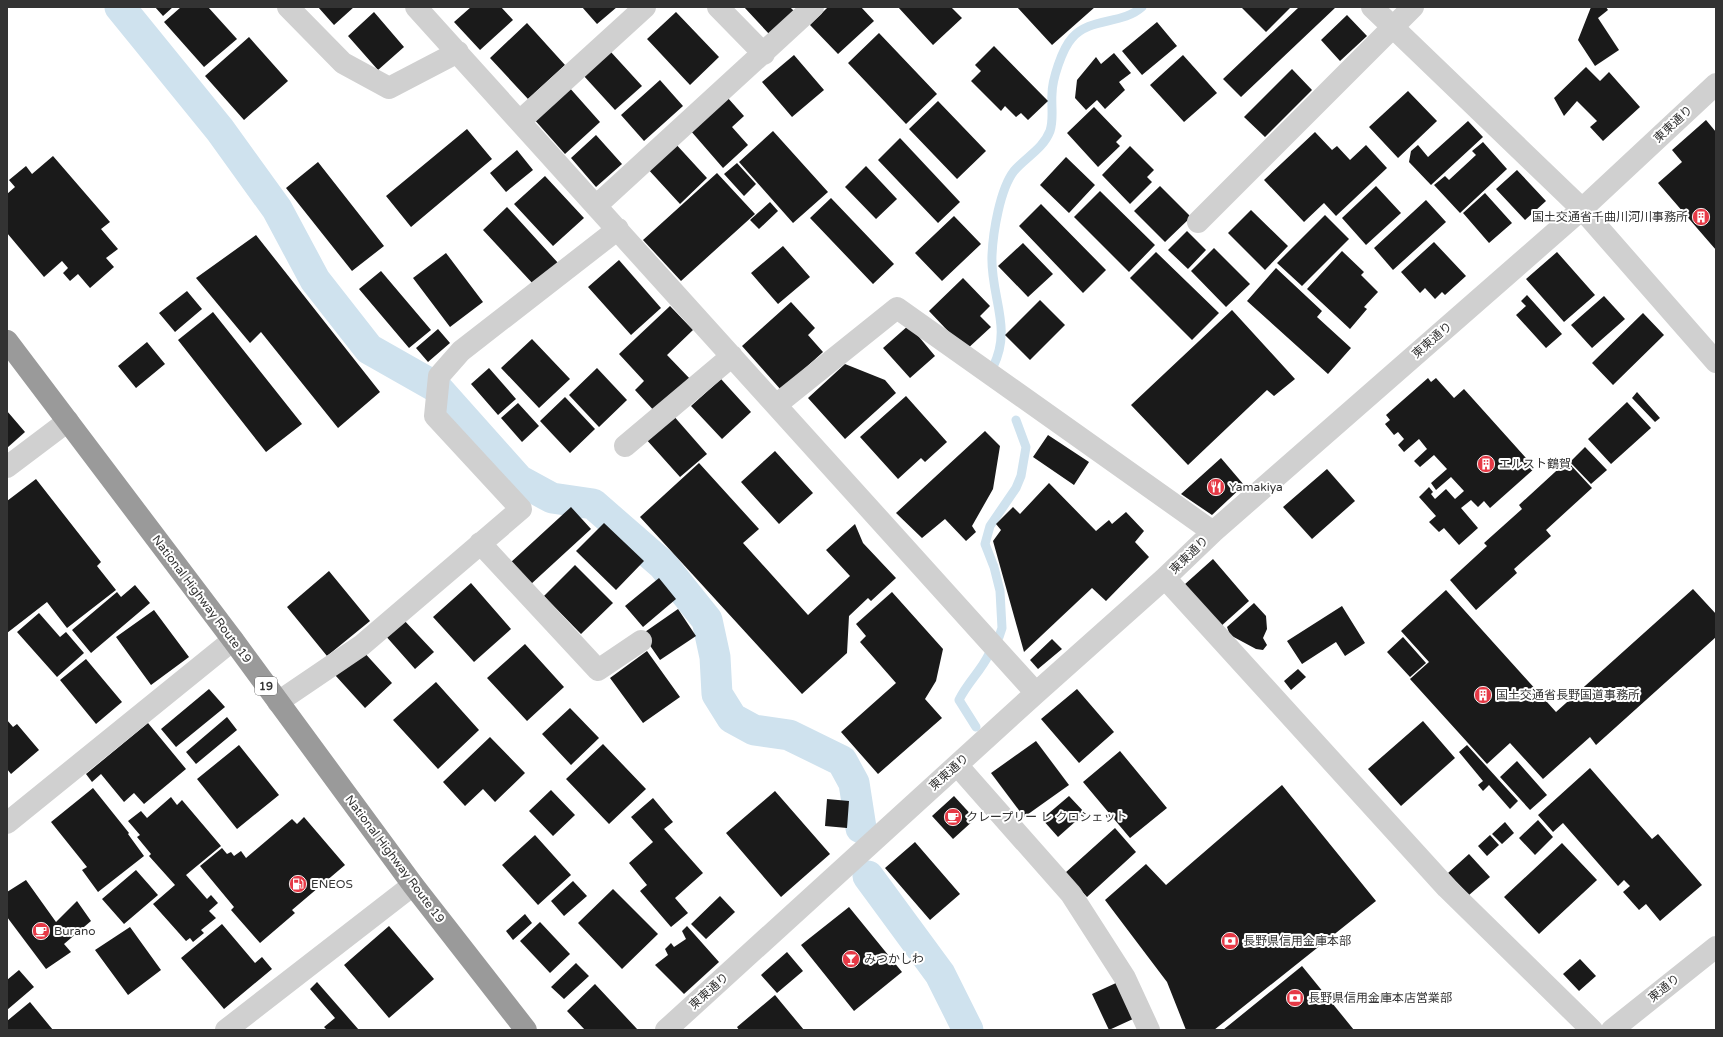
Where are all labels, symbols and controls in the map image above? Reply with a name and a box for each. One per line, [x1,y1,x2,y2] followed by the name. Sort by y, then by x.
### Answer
[1651,103,1695,145] street label: 東東通り
[1691,207,1711,227] building icon: 国土交通省千曲川河川事務所
[1532,210,1688,224] place label: 国土交通省千曲川河川事務所
[1409,319,1455,361] street label: 東東通り
[1476,454,1496,474] building icon: エルスト鶴賀
[1499,457,1571,471] place label: エルスト鶴賀
[1206,477,1226,497] restaurant icon: Yamakiya
[1229,480,1283,494] place label: Yamakiya
[149,532,255,666] street label: National Highway Route 19
[1167,533,1211,577] street label: 東東通り
[255,677,277,695] road number: 19
[1473,685,1493,705] building icon: 国土交通省長野国道事務所
[1496,688,1640,702] place label: 国土交通省長野国道事務所
[926,751,972,793] street label: 東東通り
[342,792,448,926] street label: National Highway Route 19
[943,807,963,827] cafe icon: クレープリー レ クロシェット
[966,810,1128,824] place label: クレープリー レ クロシェット
[288,874,308,894] fuel station icon: ENEOS
[311,877,353,891] place label: ENEOS
[31,921,51,941] cafe icon: Burano
[54,924,95,938] place label: Burano
[1220,931,1240,951] bank icon: 長野県信用金庫本部
[1243,934,1351,948] place label: 長野県信用金庫本部
[841,949,861,969] bar icon: みつかしわ
[864,952,924,966] place label: みつかしわ
[686,970,732,1012] street label: 東東通り
[1646,971,1682,1005] street label: 東通り
[1285,988,1305,1008] bank icon: 長野県信用金庫本店営業部
[1308,991,1452,1005] place label: 長野県信用金庫本店営業部

